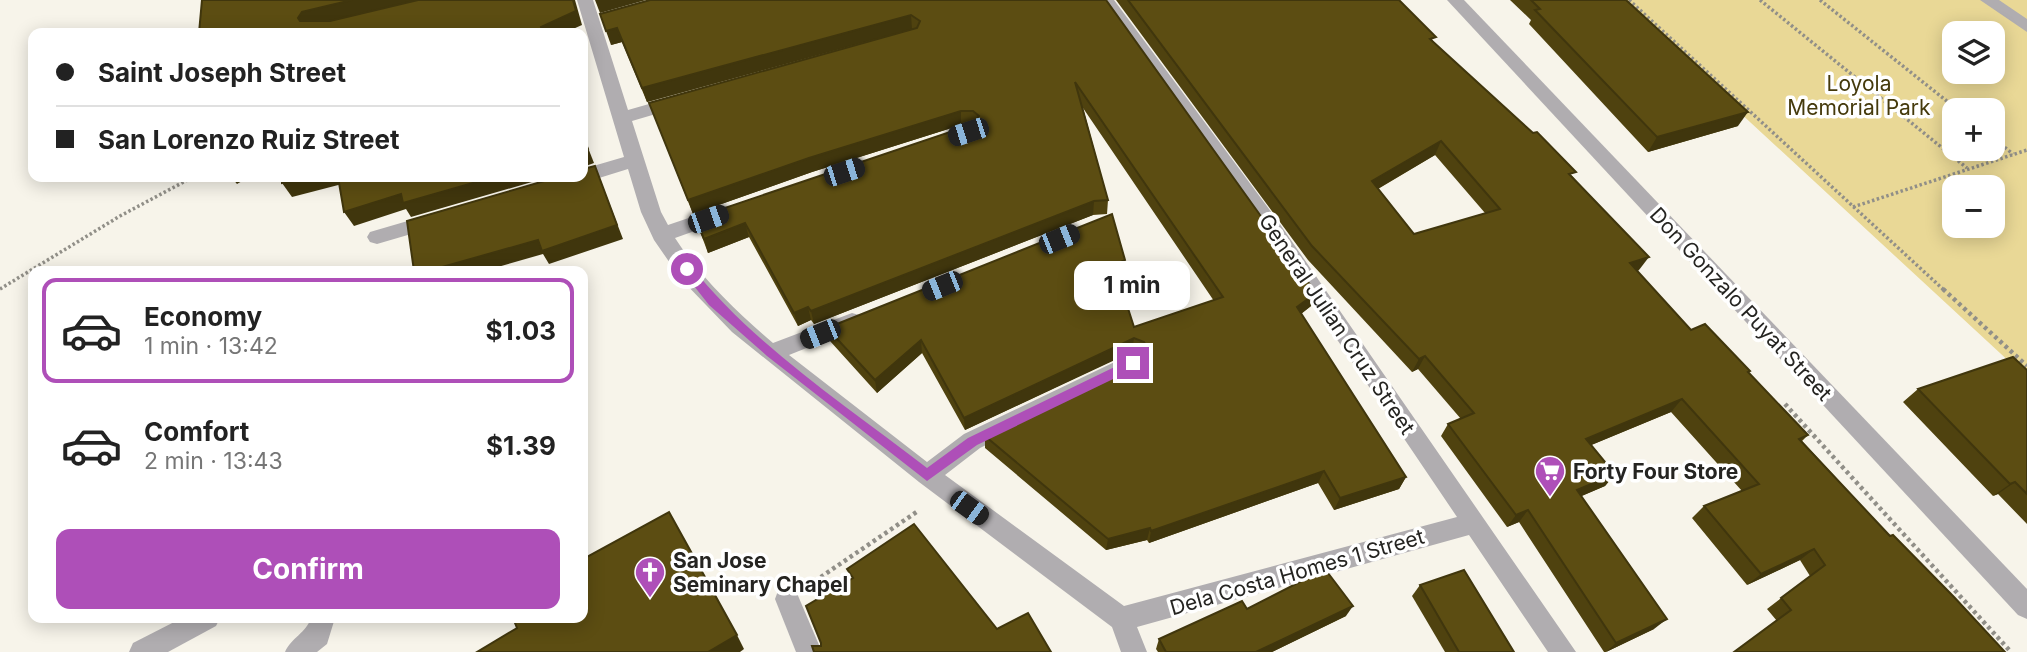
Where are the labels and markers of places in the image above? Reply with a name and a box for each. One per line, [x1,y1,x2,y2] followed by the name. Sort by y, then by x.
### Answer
[1533,454,1567,498] supermarket icon: Forty Four Store
[1573,459,1738,484] place label: Forty Four Store
[673,548,848,597] place label: San Jose Seminary Chapel
[633,555,667,599] church icon: San Jose Seminary Chapel

